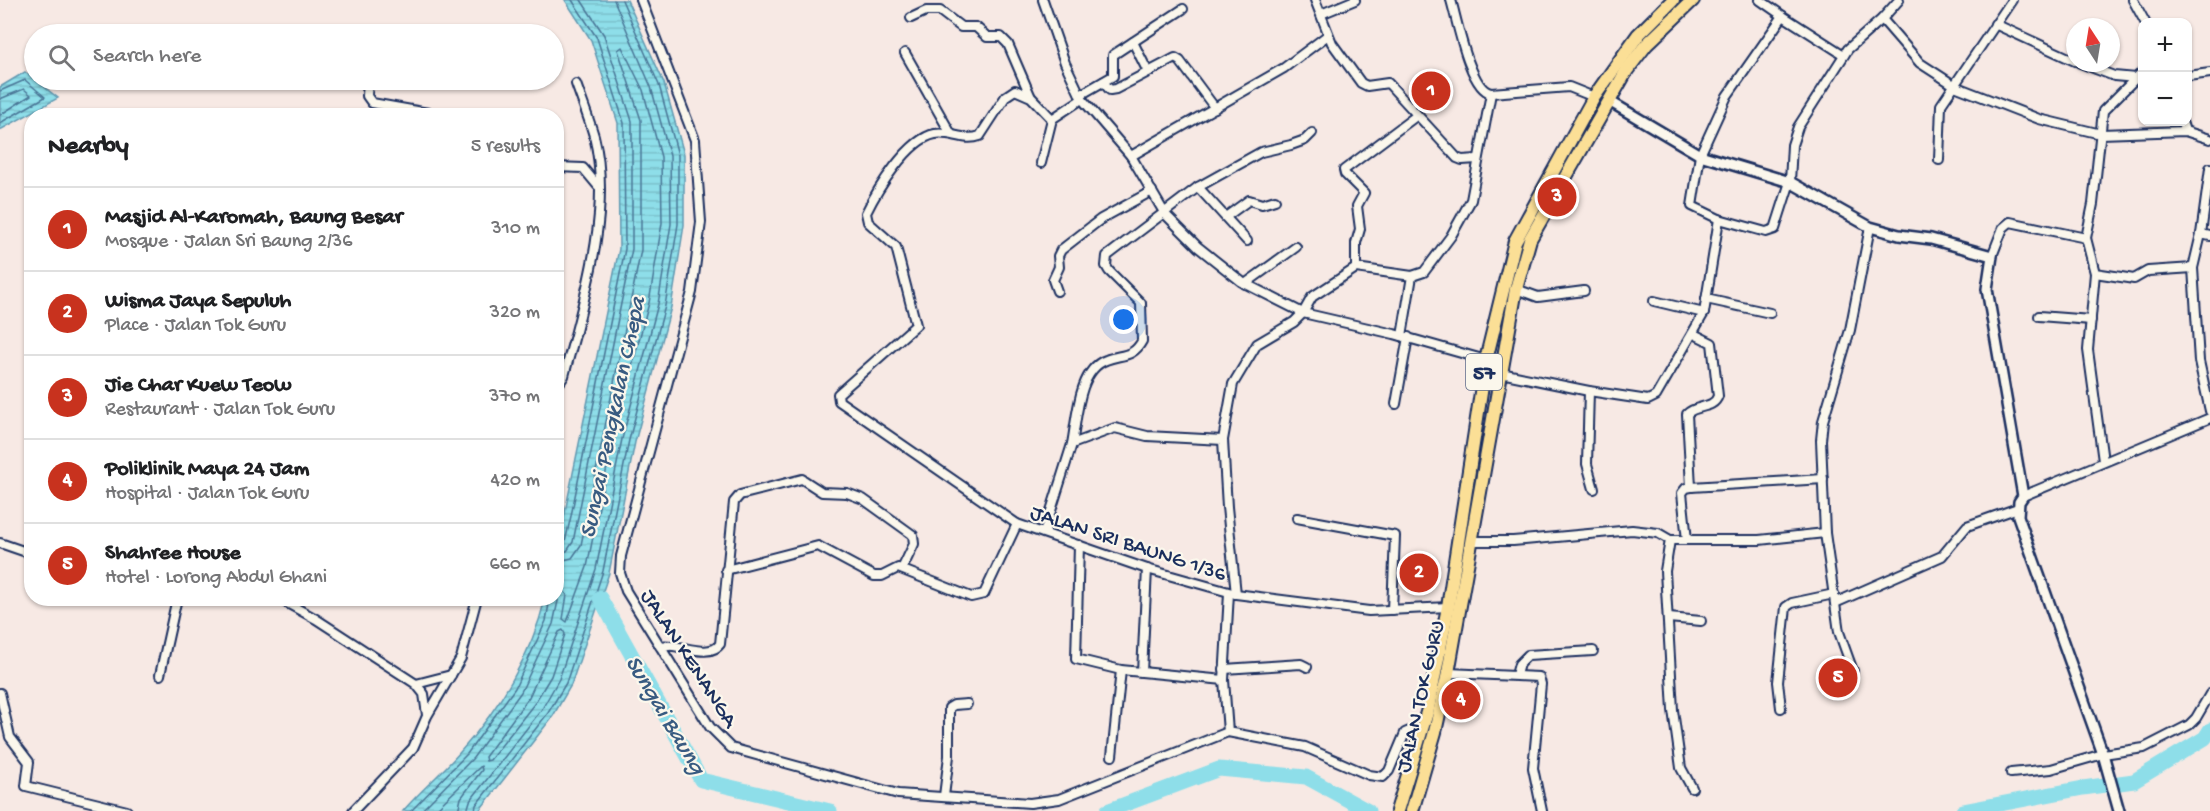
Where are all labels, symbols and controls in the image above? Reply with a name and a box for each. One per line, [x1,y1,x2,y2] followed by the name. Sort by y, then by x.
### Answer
[2066,18,2120,72] north arrow
[2138,18,2192,126] map controls
[2138,18,2192,72] button: +
[24,24,564,90] search box
[45,41,78,74] icon: search
[93,44,201,70] text: Search here
[1412,68,1450,113] pin: 1
[2138,72,2192,126] button: −
[48,132,129,163] text: Nearby
[471,136,540,159] text: 5 results
[1538,174,1576,220] pin: 3
[105,205,403,231] text: Masjid Al-Karomah, Baung Besar
[63,218,72,241] text: 1
[491,218,540,241] text: 310 m
[105,231,352,254] text: Mosque · Jalan Sri Baung 2/36
[105,289,291,315] text: Wisma Jaya Sepuluh
[575,293,654,541] water label: Sungai Pengkalan Chepa
[63,302,72,325] text: 2
[490,302,540,325] text: 320 m
[1109,305,1138,334] your location
[105,315,286,338] text: Place · Jalan Tok Guru
[1466,354,1502,390] road number: 57
[105,373,291,399] text: Jie Char Kuew Teow
[62,386,73,409] text: 3
[489,386,540,409] text: 370 m
[105,399,335,422] text: Restaurant · Jalan Tok Guru
[105,457,309,483] text: Poliklinik Maya 24 Jam
[63,470,72,493] text: 4
[490,470,540,493] text: 420 m
[105,483,309,506] text: Hospital · Jalan Tok Guru
[1026,501,1230,589] street label: JALAN SRI BAUNG 1/36
[105,541,241,567] text: Shahree House
[1400,550,1438,596] pin: 2
[62,554,73,577] text: 5
[489,554,540,577] text: 660 m
[105,567,327,590] text: Hotel · Lorong Abdul Ghani
[633,585,743,734] street label: JALAN KENANGA
[1392,618,1452,775] street label: JALAN TOK GURU
[617,651,712,782] water label: Sungai Baung
[1818,656,1858,700] pin: 5
[1442,678,1480,722] pin: 4

